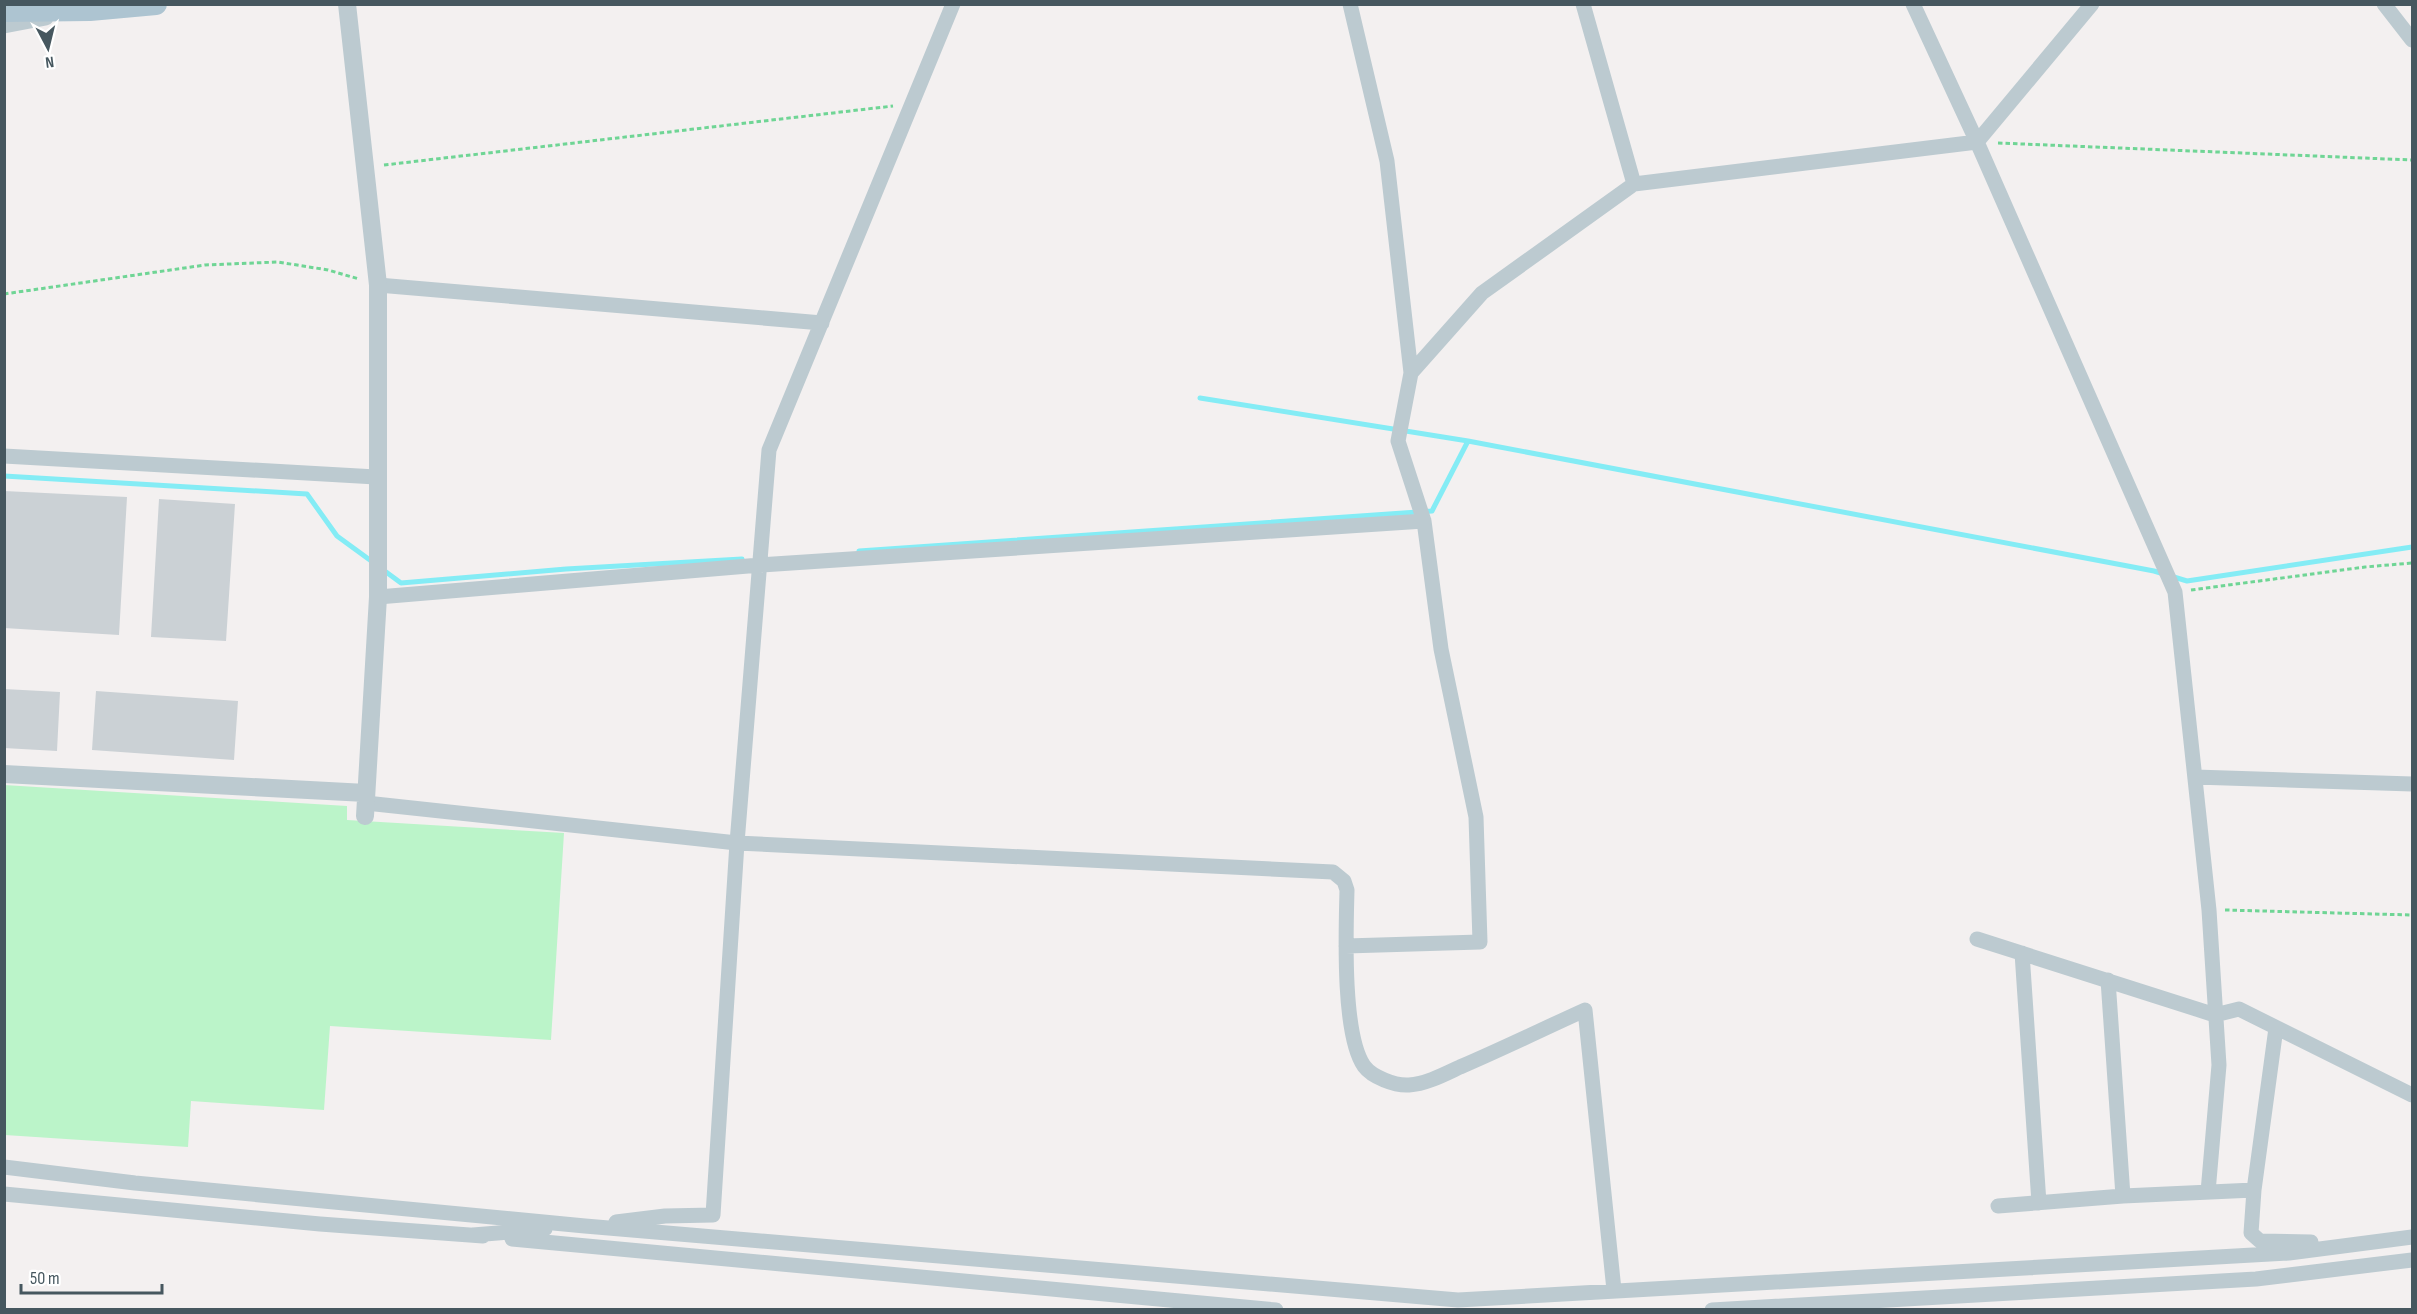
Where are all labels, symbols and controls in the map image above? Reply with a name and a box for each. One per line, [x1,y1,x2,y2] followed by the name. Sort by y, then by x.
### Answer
[18,18,78,78] north arrow
[44,51,55,71] text: N
[21,1257,162,1295] scale bar
[30,1268,60,1289] text: 50 m

